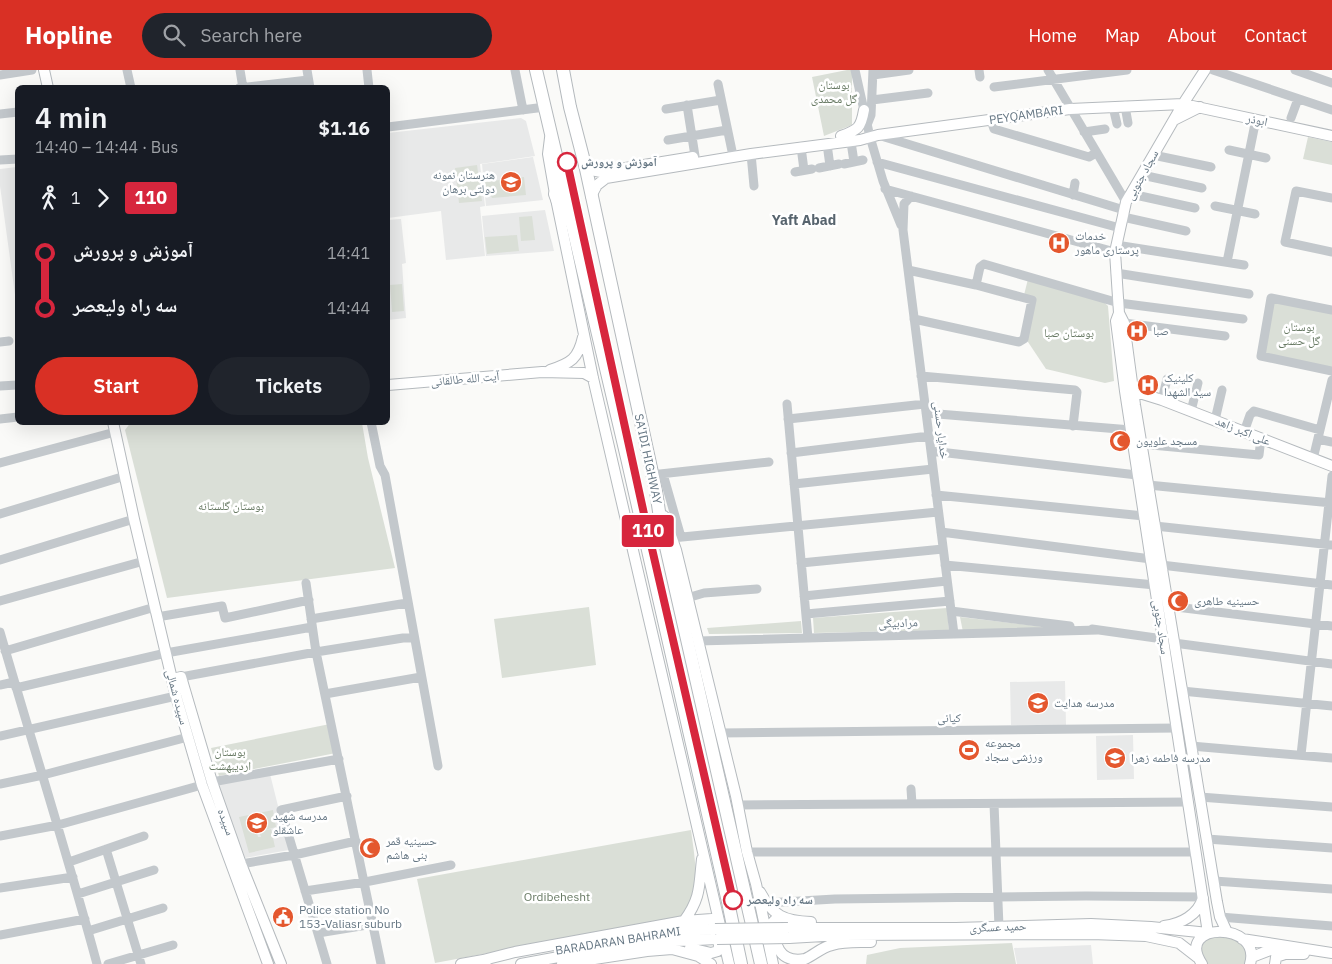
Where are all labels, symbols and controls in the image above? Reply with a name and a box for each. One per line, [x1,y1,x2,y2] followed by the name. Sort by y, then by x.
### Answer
[142,13,492,58] search box
[25,19,112,51] text: Hopline
[160,21,188,49] icon: search
[200,23,302,47] text: Search here
[1029,24,1077,47] text: Home
[1105,24,1140,47] text: Map
[1168,24,1216,47] text: About
[1244,24,1307,47] text: Contact
[811,77,857,106] park label: بوستان گل محمدی
[35,99,107,136] text: 4 min
[988,102,1064,127] street label: PEYQAMBARI
[1244,110,1269,129] street label: ابوذر
[318,116,370,140] text: $1.16
[35,137,178,157] text: 14:40 – 14:44 · Bus
[1122,147,1162,203] street label: سجاد جنوبی
[557,152,577,172] marker: آموزش و پرورش
[581,154,658,170] place label: آموزش و پرورش
[433,167,495,196] place label: هنرستان نمونه دولتی برهان
[499,170,523,194] school or university icon: هنرستان نمونه دولتی برهان
[35,184,63,212] icon: walk
[89,184,117,212] icon: forward
[135,186,167,209] text: 110
[71,188,81,208] text: 1
[772,211,836,229] district label: Yaft Abad
[1074,228,1139,257] place label: خدمات پرستاری ماهور
[1047,231,1071,255] hospital icon: خدمات پرستاری ماهور
[73,238,193,262] text: آموزش و پرورش
[327,243,370,263] text: 14:41
[73,293,177,317] text: سه راه ولیعصر
[327,298,370,318] text: 14:44
[1125,319,1149,343] hospital icon: صبا
[1278,319,1320,348] park label: بوستان گل حسنی
[1153,323,1169,338] place label: صبا
[1044,325,1094,340] park label: بوستان صبا
[35,357,198,415] button: Start
[208,357,370,415] button: Tickets
[430,368,501,389] street label: آیت الله طالقانی
[1164,370,1211,399] place label: کلینیک سید الشهدا
[1136,373,1160,397] hospital icon: کلینیک سید الشهدا
[930,400,953,460] street label: خدایار حسنی
[632,412,665,506] street label: SA'IDI HIGHWAY
[1213,413,1273,449] street label: علی اکبر زاهد
[1108,429,1132,453] mosque icon: مسجد علویون
[1136,433,1197,448] place label: مسجد علویون
[198,498,264,513] park label: بوستان گلستانه
[619,515,677,547] line badge: 110
[632,519,664,542] text: 110
[1166,589,1190,613] mosque icon: حسینیه طاهری
[1194,593,1260,608] place label: حسینیه طاهری
[1149,599,1173,655] street label: سجاد جنوبی
[878,614,918,631] street label: مرادبیگی
[163,668,192,726] street label: سپیده شمالی
[1026,691,1050,715] school or university icon: مدرسه هدایت
[1054,695,1115,710] place label: مدرسه هدایت
[937,710,961,725] street label: کیانی
[985,735,1043,764] place label: مجموعه ورزشی سجاد
[957,738,981,762] sports icon: مجموعه ورزشی سجاد
[209,744,251,773] park label: بوستان اردیبهشت
[1103,746,1127,770] school or university icon: مدرسه فاطمه زهرا
[1131,750,1211,765] place label: مدرسه فاطمه زهرا
[215,807,238,837] street label: سپیده
[273,808,327,837] place label: مدرسه شهید عاشقلو
[245,811,269,835] school or university icon: مدرسه شهید عاشقلو
[385,833,437,863] place label: حسینیه قمر بنی هاشم
[358,836,382,860] mosque icon: حسینیه قمر بنی هاشم
[524,889,590,904] park label: Ordibehesht
[723,890,743,910] marker: سه راه ولیعصر
[746,892,813,907] place label: سه راه ولیعصر
[299,902,402,931] place label: Police station No 153-Valiasr suburb
[271,905,295,929] public building icon: Police station No 153-Valiasr suburb
[969,918,1027,935] street label: حمید عسگری
[554,923,682,958] street label: BARADARAN BAHRAMI

